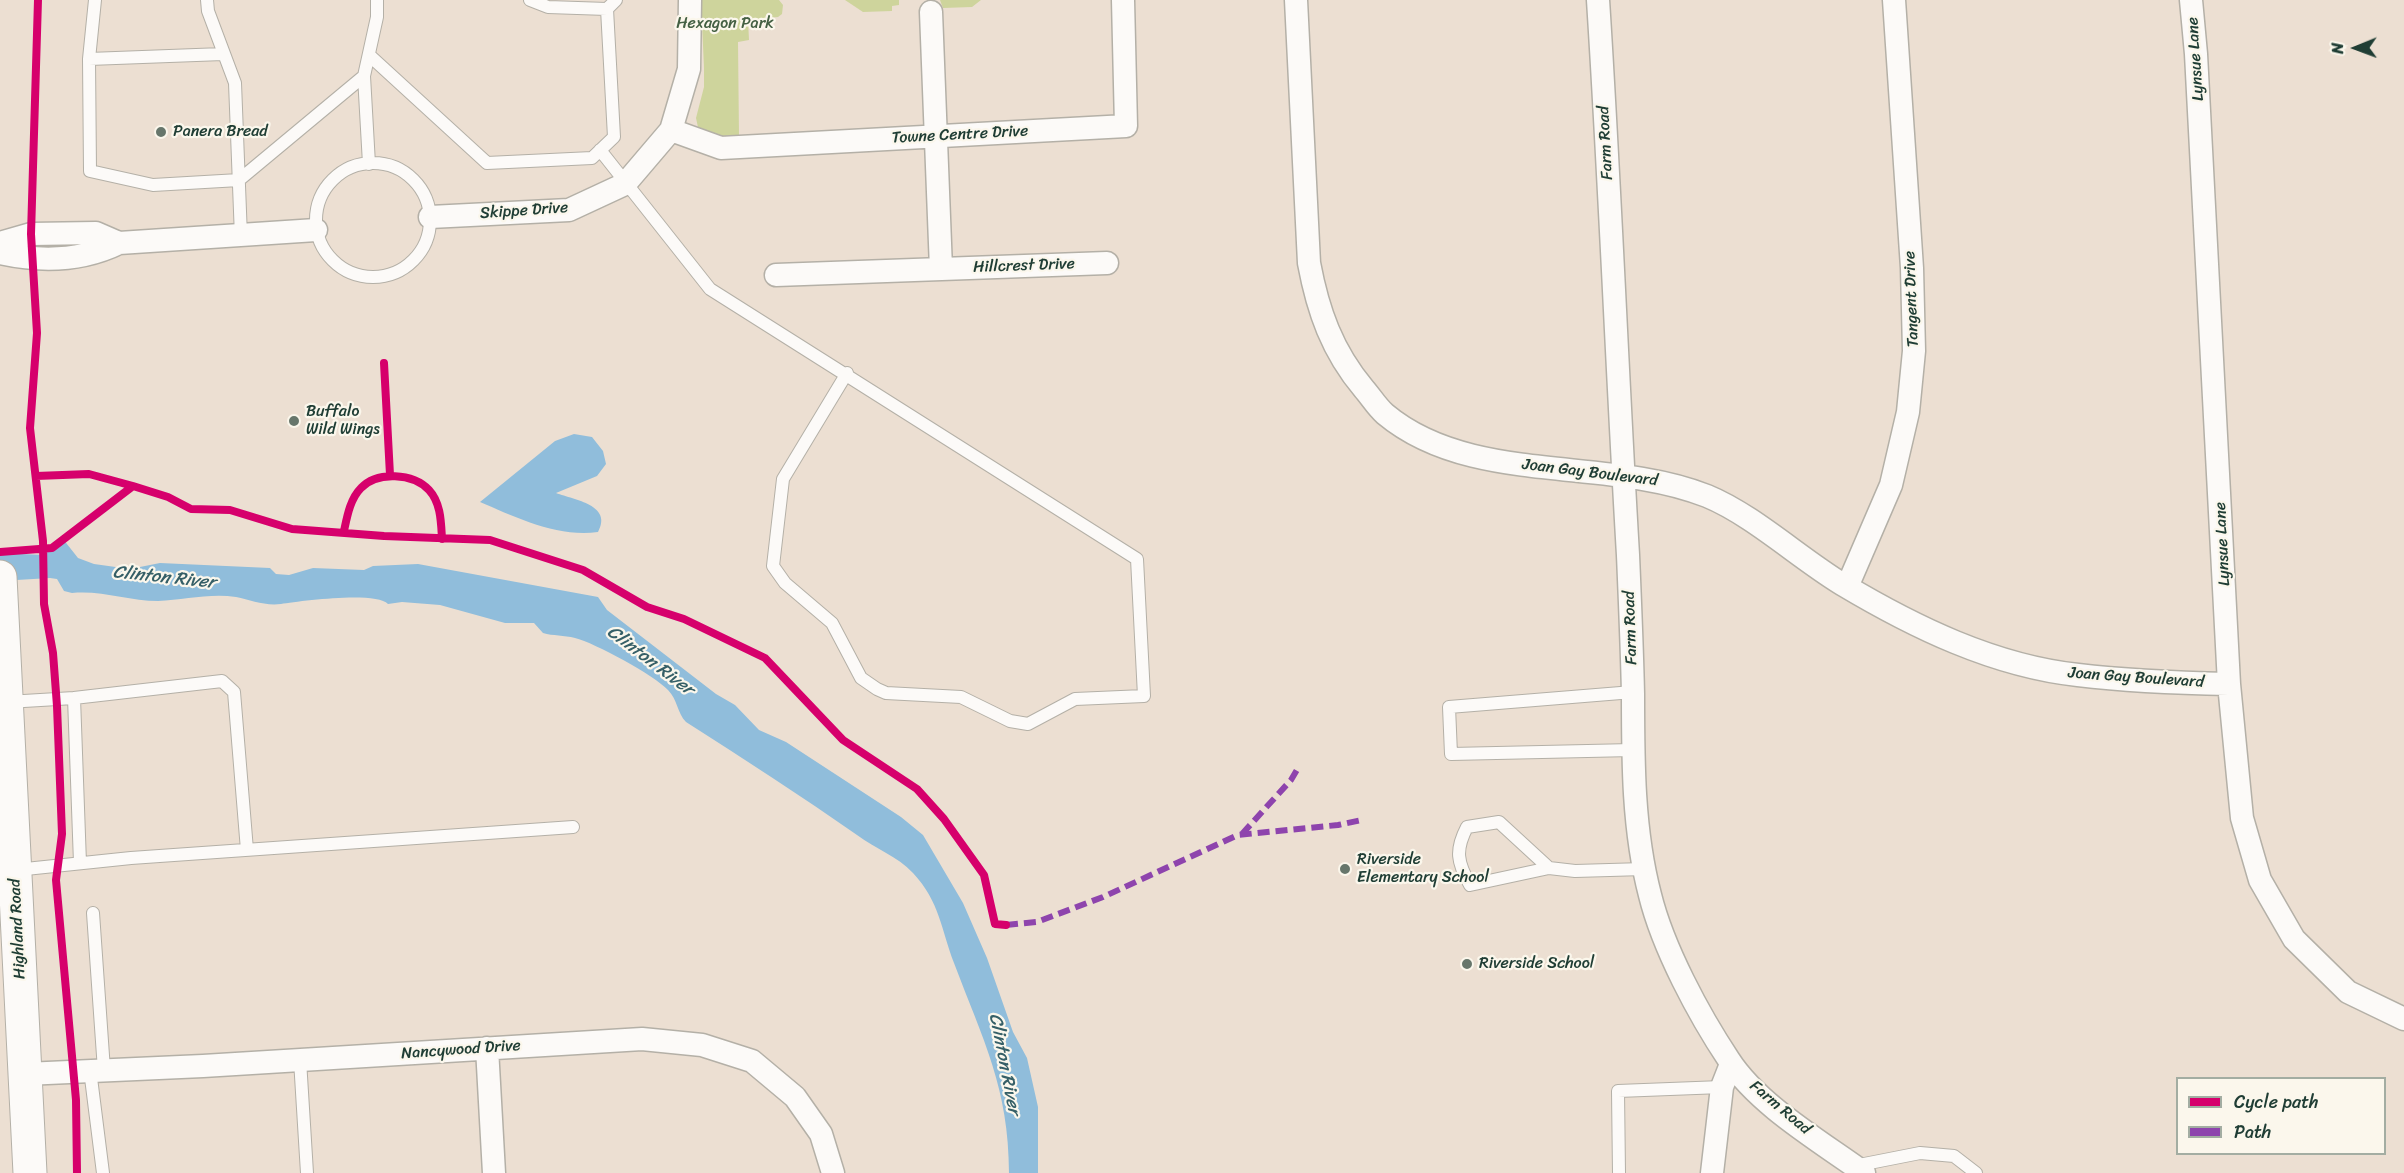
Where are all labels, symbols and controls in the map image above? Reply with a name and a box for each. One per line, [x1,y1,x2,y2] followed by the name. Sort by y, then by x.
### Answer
[676,14,774,34] park label: Hexagon Park
[2183,16,2209,102] street label: Lynsue Lane
[2326,18,2386,78] north arrow
[2323,43,2352,54] text: N
[1594,106,1618,180] street label: Farm Road
[173,122,268,142] place label: Panera Bread
[891,122,1029,148] street label: Towne Centre Drive
[154,125,168,139] marker: Panera Bread
[479,198,569,224] street label: Skippe Drive
[1901,250,1923,348] street label: Tangent Drive
[973,255,1075,277] street label: Hillcrest Drive
[306,402,380,440] place label: Buffalo Wild Wings
[287,414,301,428] marker: Buffalo Wild Wings
[1521,455,1659,491] street label: Joan Gay Boulevard
[2211,501,2235,587] street label: Lynsue Lane
[112,562,216,594] water label: Clinton River
[1620,591,1642,665] street label: Farm Road
[602,621,698,701] water label: Clinton River
[2067,664,2205,692] street label: Joan Gay Boulevard
[1357,850,1489,888] place label: Riverside Elementary School
[1338,862,1352,876] marker: Riverside Elementary School
[6,878,30,980] street label: Highland Road
[1479,954,1594,974] place label: Riverside School
[1460,957,1474,971] marker: Riverside School
[984,1012,1024,1116] water label: Clinton River
[401,1036,521,1064] street label: Nancywood Drive
[1745,1077,1815,1139] street label: Farm Road
[2176,1077,2386,1155] legend
[2234,1086,2318,1118] text: Cycle path
[2234,1116,2271,1148] text: Path

